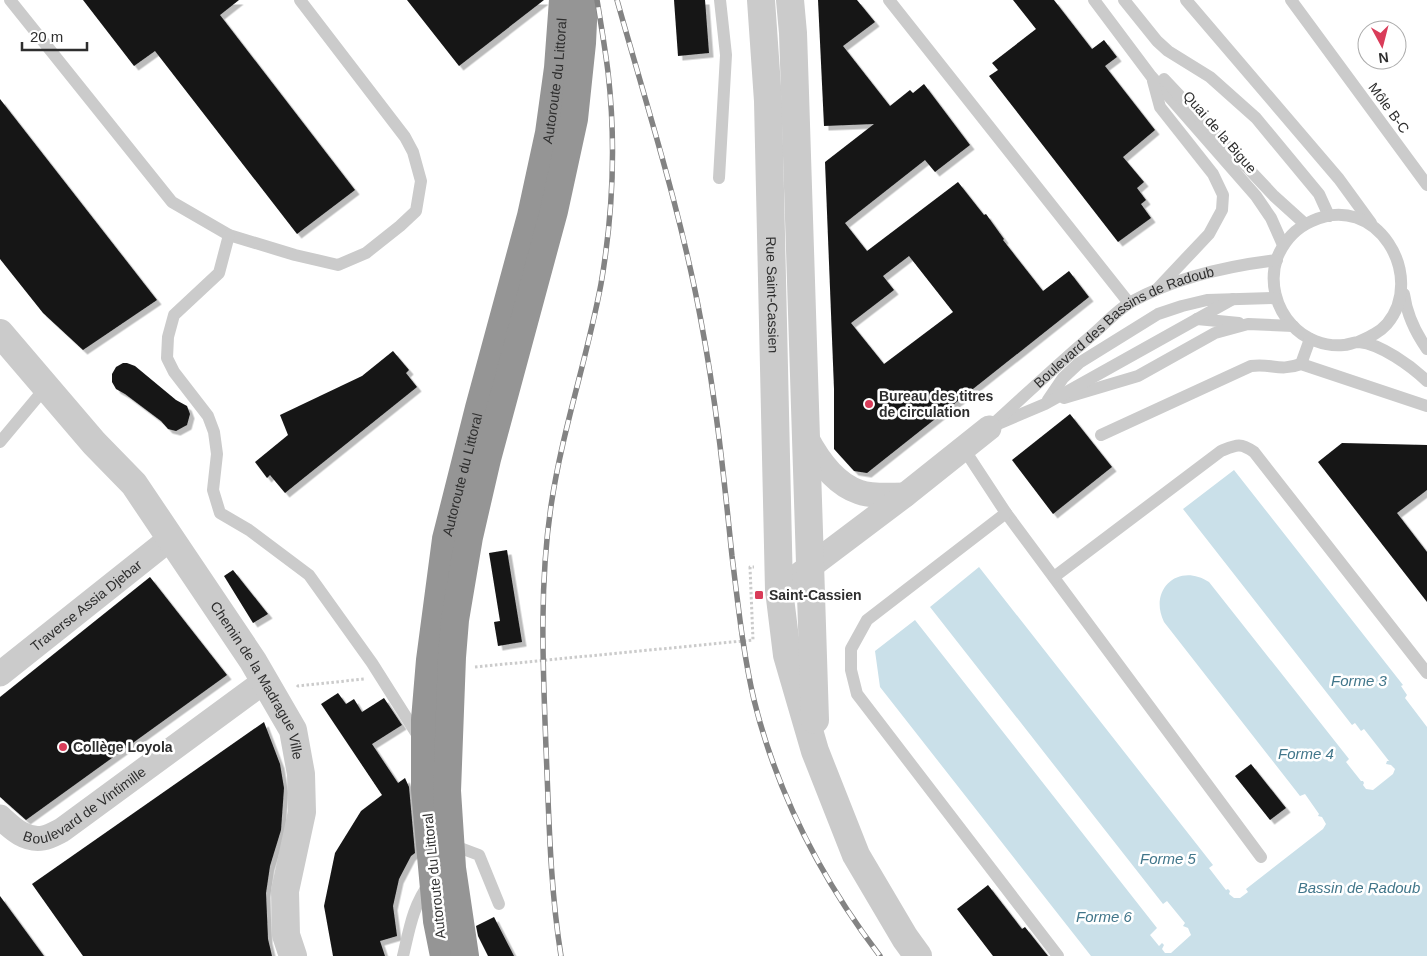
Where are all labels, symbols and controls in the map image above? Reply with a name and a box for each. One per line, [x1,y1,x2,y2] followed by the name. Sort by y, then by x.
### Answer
[539,17,570,145] street label: Autoroute du Littoral
[22,20,88,52] scale bar
[1357,20,1407,70] north arrow
[30,28,63,45] text: 20 m
[1378,49,1390,66] text: N
[1365,80,1413,136] street label: Môle B-C
[1180,88,1260,176] street label: Quai de la Bigue
[763,236,782,353] street label: Rue Saint-Cassien
[1030,263,1216,391] street label: Boulevard des Bassins de Radoub
[879,388,994,420] place label: Bureau des titres de circulation
[863,398,875,410] marker: Bureau des titres de circulation
[439,411,485,538] street label: Autoroute du Littoral
[27,556,145,655] street label: Traverse Assia Djebar
[769,587,862,603] place label: Saint-Cassien
[753,589,765,601] marker: Saint-Cassien
[207,598,306,761] street label: Chemin de la Madrague Ville
[1331,672,1388,689] water label: Forme 3
[73,739,173,755] place label: Collège Loyola
[57,741,69,753] marker: Collège Loyola
[1278,745,1334,762] water label: Forme 4
[21,763,149,847] street label: Boulevard de Vintimille
[419,812,449,940] street label: Autoroute du Littoral
[1140,850,1197,867] water label: Forme 5
[1298,879,1420,896] water label: Bassin de Radoub
[1076,908,1133,925] water label: Forme 6

